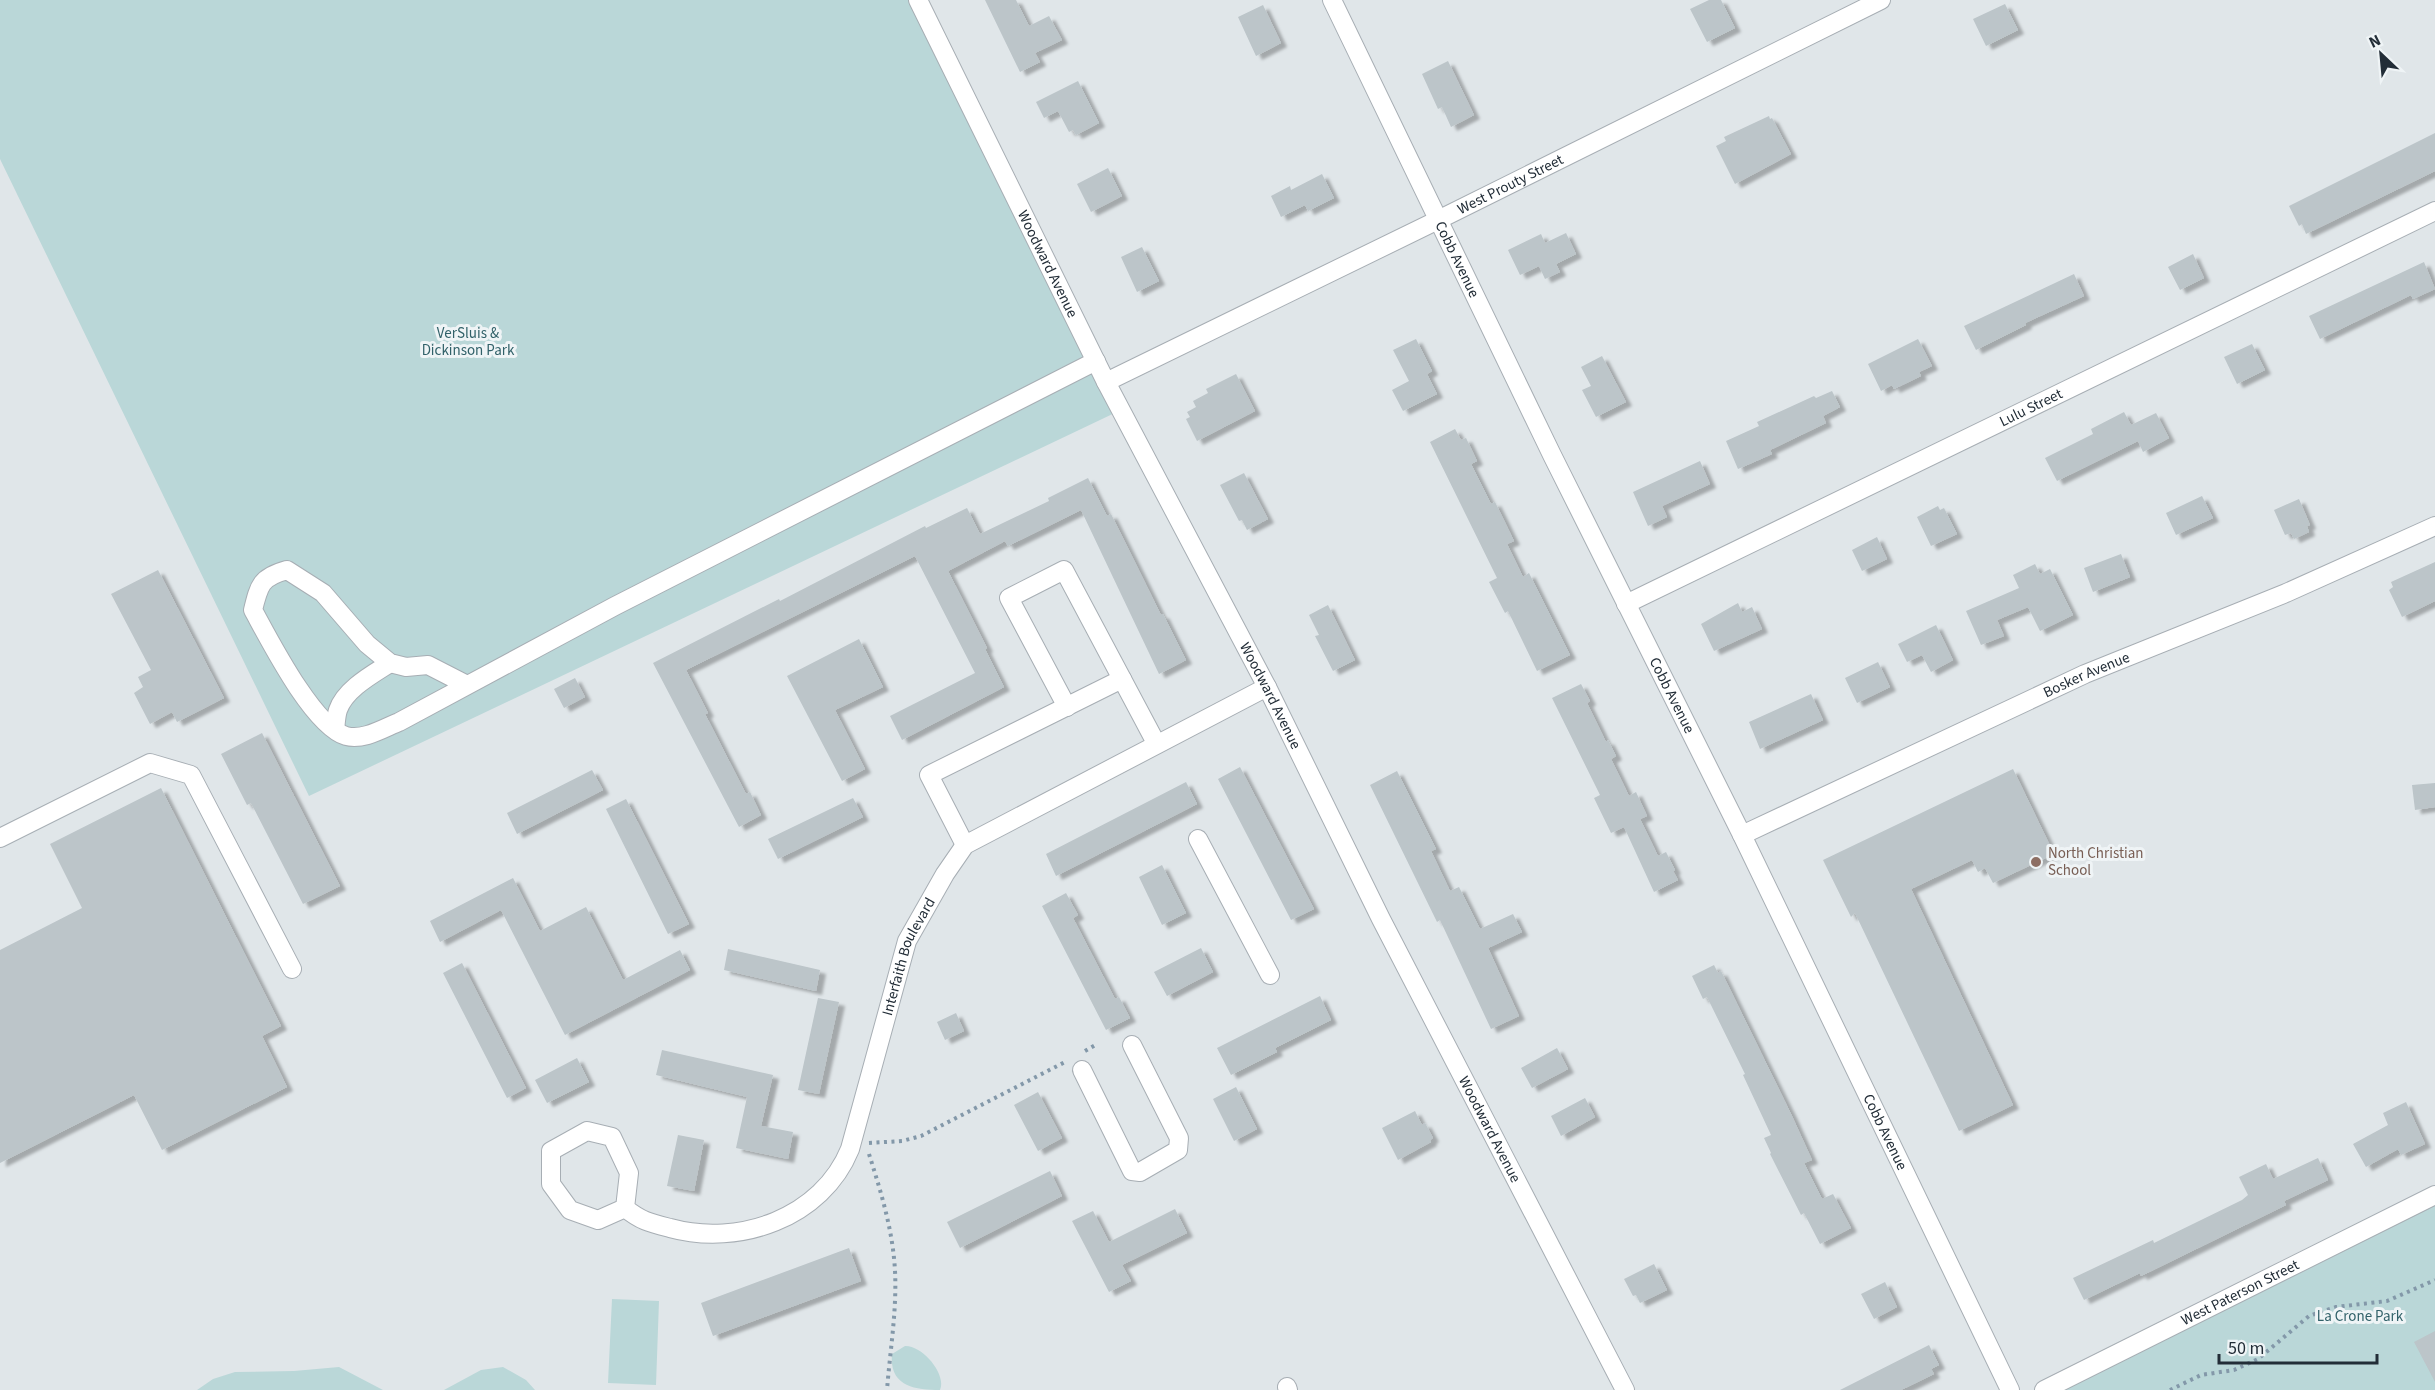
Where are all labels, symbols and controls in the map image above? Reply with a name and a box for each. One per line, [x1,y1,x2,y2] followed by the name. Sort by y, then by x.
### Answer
[2351,24,2411,84] north arrow
[2365,29,2384,54] text: N
[1454,149,1567,220] street label: West Prouty Street
[1012,207,1083,321] street label: Woodward Avenue
[1429,218,1484,301] street label: Cobb Avenue
[422,323,515,361] park label: VerSluis & Dickinson Park
[1996,384,2066,432] street label: Lulu Street
[1234,639,1306,753] street label: Woodward Avenue
[2040,647,2133,703] street label: Bosker Avenue
[1644,654,1700,737] street label: Cobb Avenue
[2048,843,2143,881] place label: North Christian School
[2029,855,2043,869] marker: North Christian School
[877,894,941,1018] street label: Interfaith Boulevard
[1453,1073,1526,1186] street label: Woodward Avenue
[1858,1090,1912,1174] street label: Cobb Avenue
[2178,1254,2303,1331] street label: West Paterson Street
[2317,1306,2404,1327] park label: La Crone Park
[2219,1327,2376,1365] scale bar
[2228,1336,2264,1361] text: 50 m

